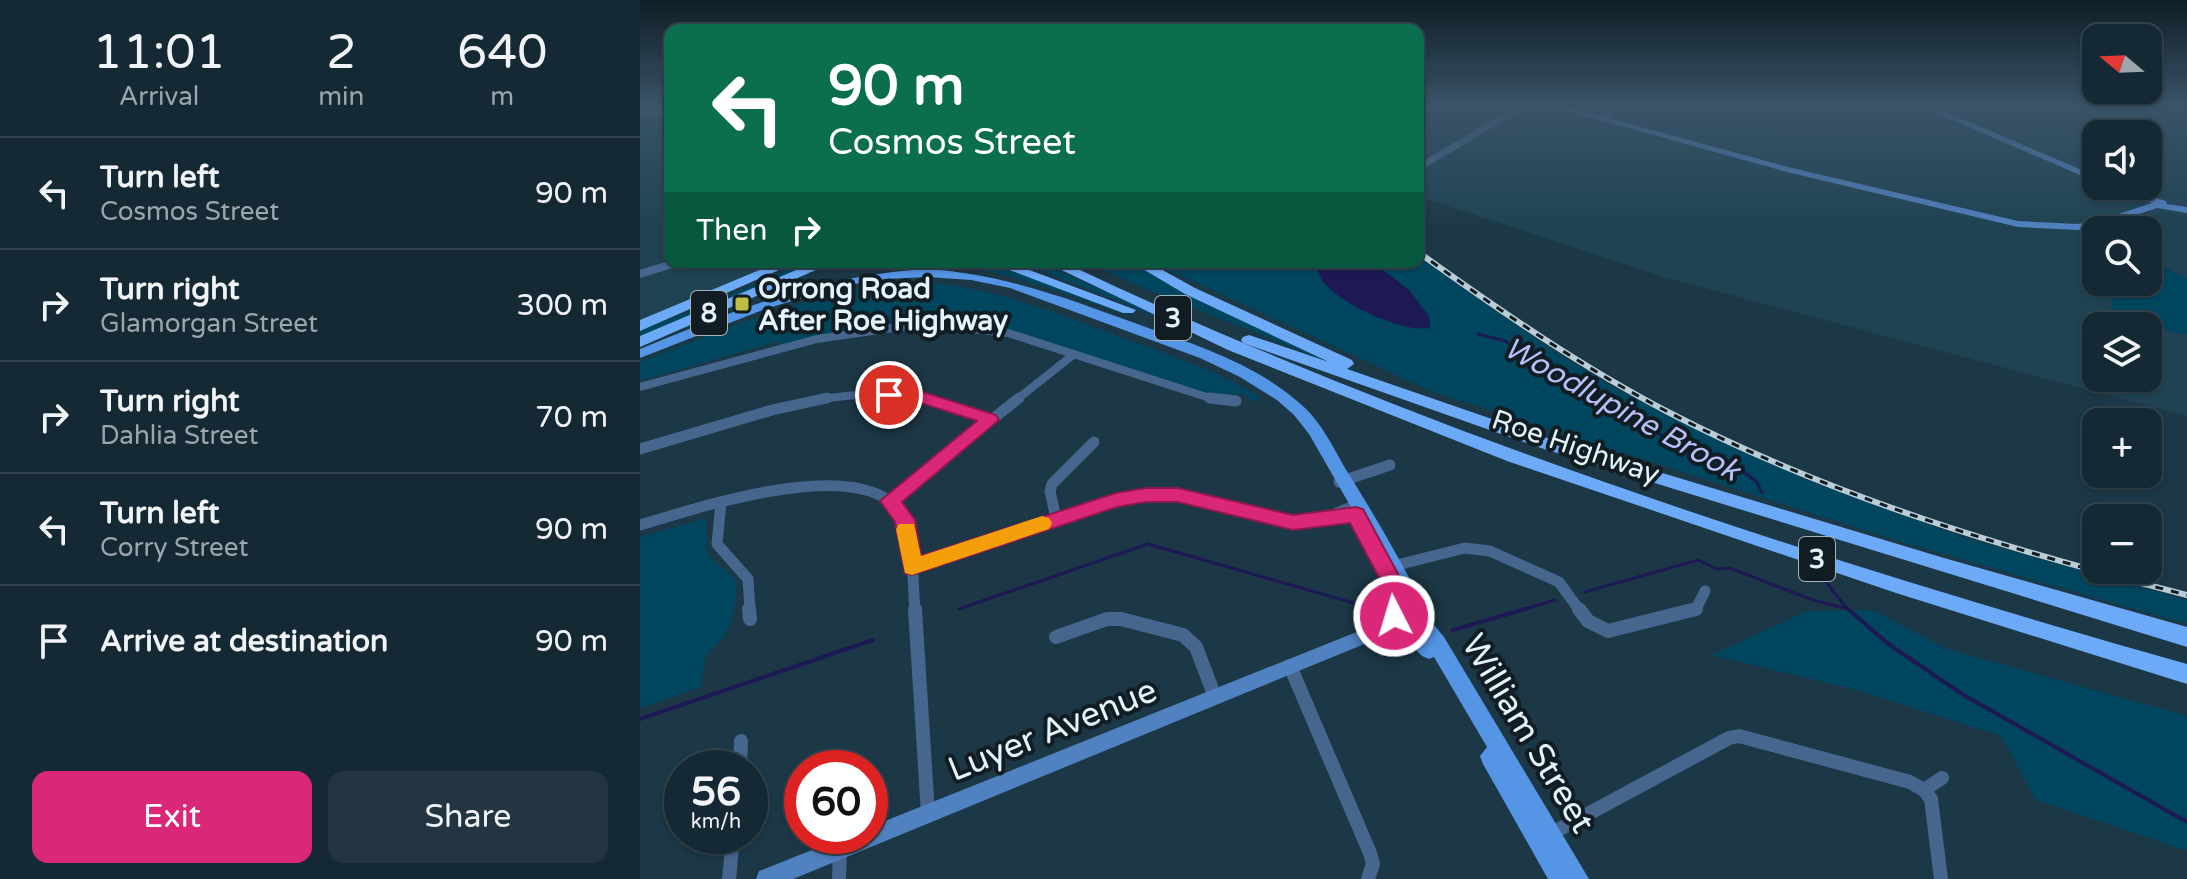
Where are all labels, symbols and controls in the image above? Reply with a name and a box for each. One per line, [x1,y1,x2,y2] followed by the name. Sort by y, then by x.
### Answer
[93,24,226,82] text: 11:01
[326,24,356,82] text: 2
[457,24,547,82] text: 640
[2082,24,2162,104] north arrow
[2082,24,2162,584] map controls
[828,53,964,120] text: 90 m
[696,56,800,160] icon: left
[119,81,199,112] text: Arrival
[318,81,364,112] text: min
[490,81,514,112] text: m
[2082,120,2162,200] button: sound
[828,121,1076,164] text: Cosmos Street
[100,159,219,196] text: Turn left
[32,171,76,215] icon: left
[535,175,608,212] text: 90 m
[100,196,279,227] text: Cosmos Street
[784,208,828,252] icon: right
[696,212,768,249] text: Then
[2082,216,2162,296] button: search
[100,271,240,308] text: Turn right
[758,272,1008,338] place label: Orrong Road After Roe Highway
[32,283,76,327] icon: right
[516,287,608,324] text: 300 m
[691,291,727,335] road number: 8
[733,295,751,313] marker: Orrong Road After Roe Highway
[1155,296,1191,340] road number: 3
[100,308,318,339] text: Glamorgan Street
[2082,312,2162,392] button: layers
[1497,329,1749,491] water label: Woodlupine Brook
[855,361,923,429] pin
[867,373,911,417] icon: arrive
[100,383,240,420] text: Turn right
[32,395,76,439] icon: right
[535,399,608,436] text: 70 m
[1487,402,1664,491] street label: Roe Highway
[2082,408,2162,488] button: +
[100,420,258,451] text: Dahlia Street
[100,495,219,532] text: Turn left
[2082,504,2162,584] button: −
[32,507,76,551] icon: left
[535,511,608,548] text: 90 m
[100,532,248,563] text: Corry Street
[1799,537,1835,581] road number: 3
[1352,574,1436,658] position arrow
[32,619,76,663] icon: arrive
[100,623,388,660] text: Arrive at destination
[535,623,608,660] text: 90 m
[1452,627,1603,840] street label: William Street
[942,670,1163,791] street label: Luyer Avenue
[784,750,888,854] speed limit sign: 60
[691,768,741,816] text: 56
[32,771,312,863] button: Exit
[328,771,608,863] button: Share
[691,810,741,834] text: km/h

